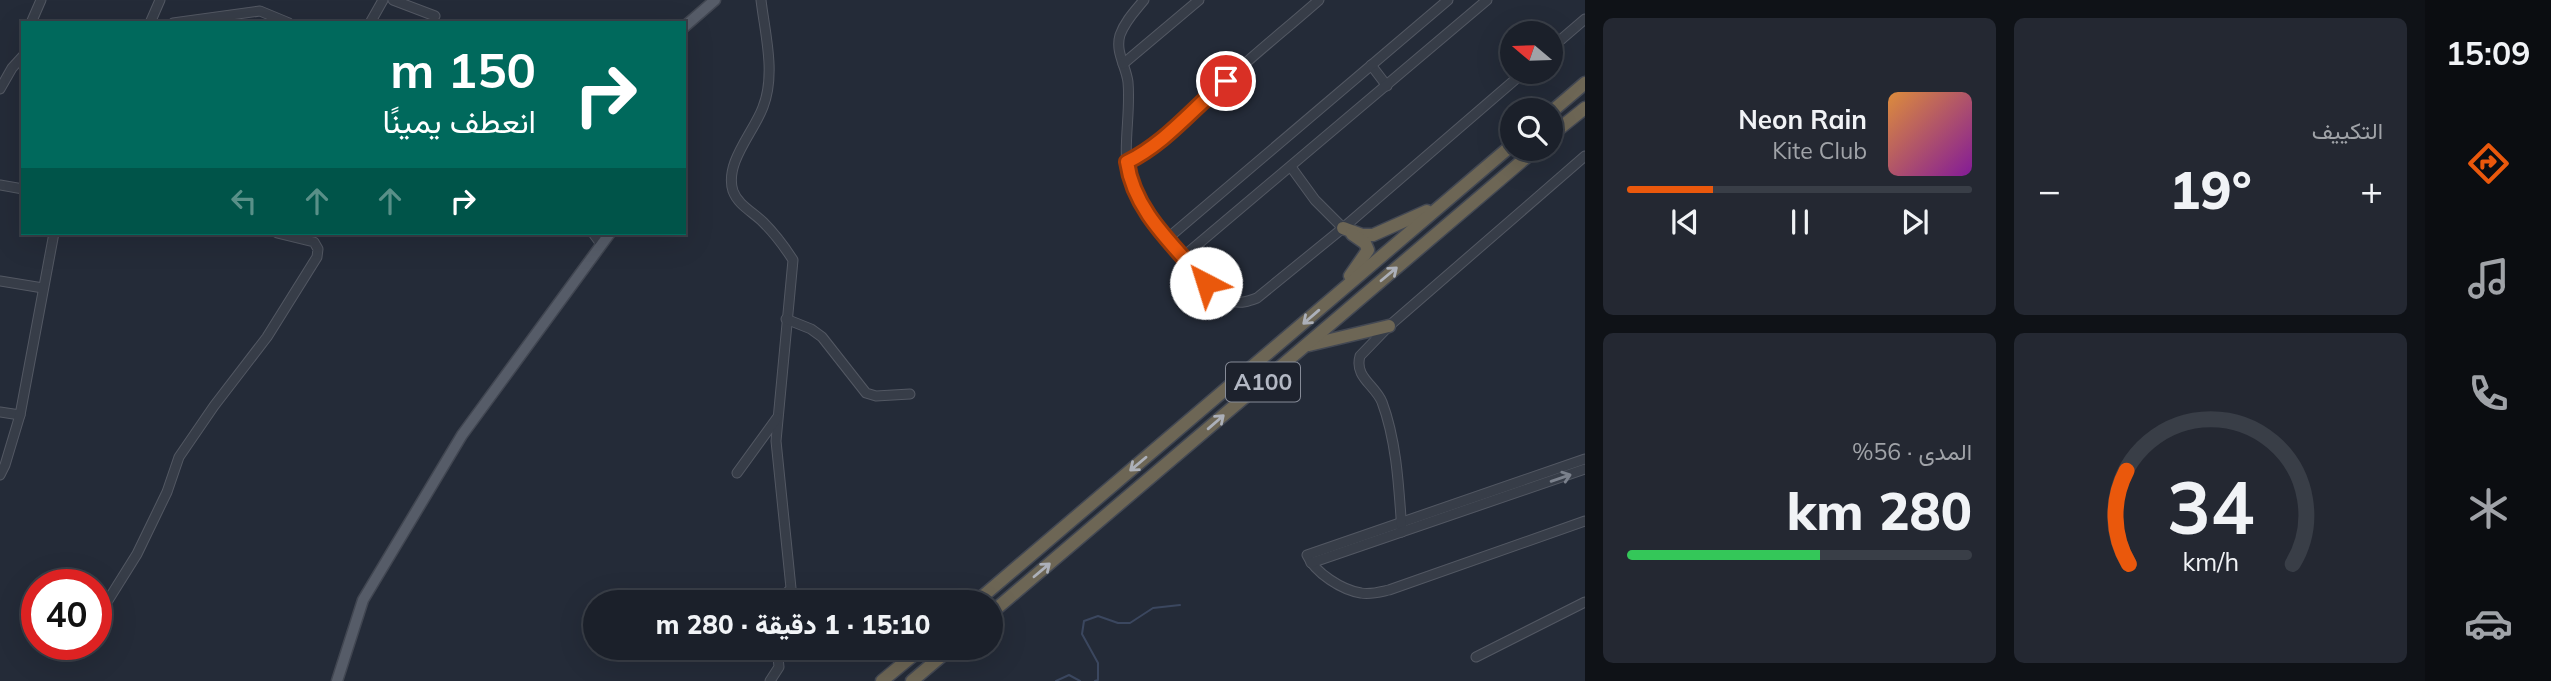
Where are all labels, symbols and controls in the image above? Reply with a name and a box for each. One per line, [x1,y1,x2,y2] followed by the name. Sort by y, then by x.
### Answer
[1500,21,1563,84] north arrow
[1500,21,1563,161] map controls
[2446,33,2530,73] text: 15:09
[390,39,536,100] text: 150 m
[560,49,651,140] icon: right
[1196,51,1256,111] pin
[1207,62,1245,100] icon: arrive
[1500,98,1563,161] button: search
[382,101,536,141] text: انعطف يمينًا
[1738,103,1867,136] text: Neon Rain
[2312,116,2383,145] text: التكييف
[1772,136,1867,165] text: Kite Club
[2464,139,2513,188] icon: directions
[2169,157,2252,222] text: 19°
[2038,166,2061,214] text: −
[2360,166,2383,214] text: +
[225,182,263,220] icon: left
[298,182,336,220] icon: ahead
[371,182,409,220] icon: ahead
[444,182,482,220] icon: right
[1666,203,1704,241] icon: previous
[1781,203,1819,241] icon: pause
[1896,203,1934,241] icon: next
[1169,246,1243,320] position arrow
[2464,254,2513,303] icon: music
[1379,266,1397,282] one-way arrow
[1302,309,1320,325] one-way arrow
[1226,362,1300,402] road number: A100
[2464,369,2513,418] icon: phone
[1206,414,1224,430] one-way arrow
[1852,437,1972,466] text: المدى · 56%
[1129,456,1147,472] one-way arrow
[2167,461,2254,552] text: 34
[1549,471,1571,483] one-way arrow
[1786,478,1972,543] text: 280 km
[2464,484,2513,533] icon: climate
[2182,546,2239,577] text: km/h
[1033,562,1051,578] one-way arrow
[21,569,112,660] speed limit sign: 40
[2464,599,2513,648] icon: car
[656,608,930,641] text: 15:10 · 1 دقيقة · 280 m

